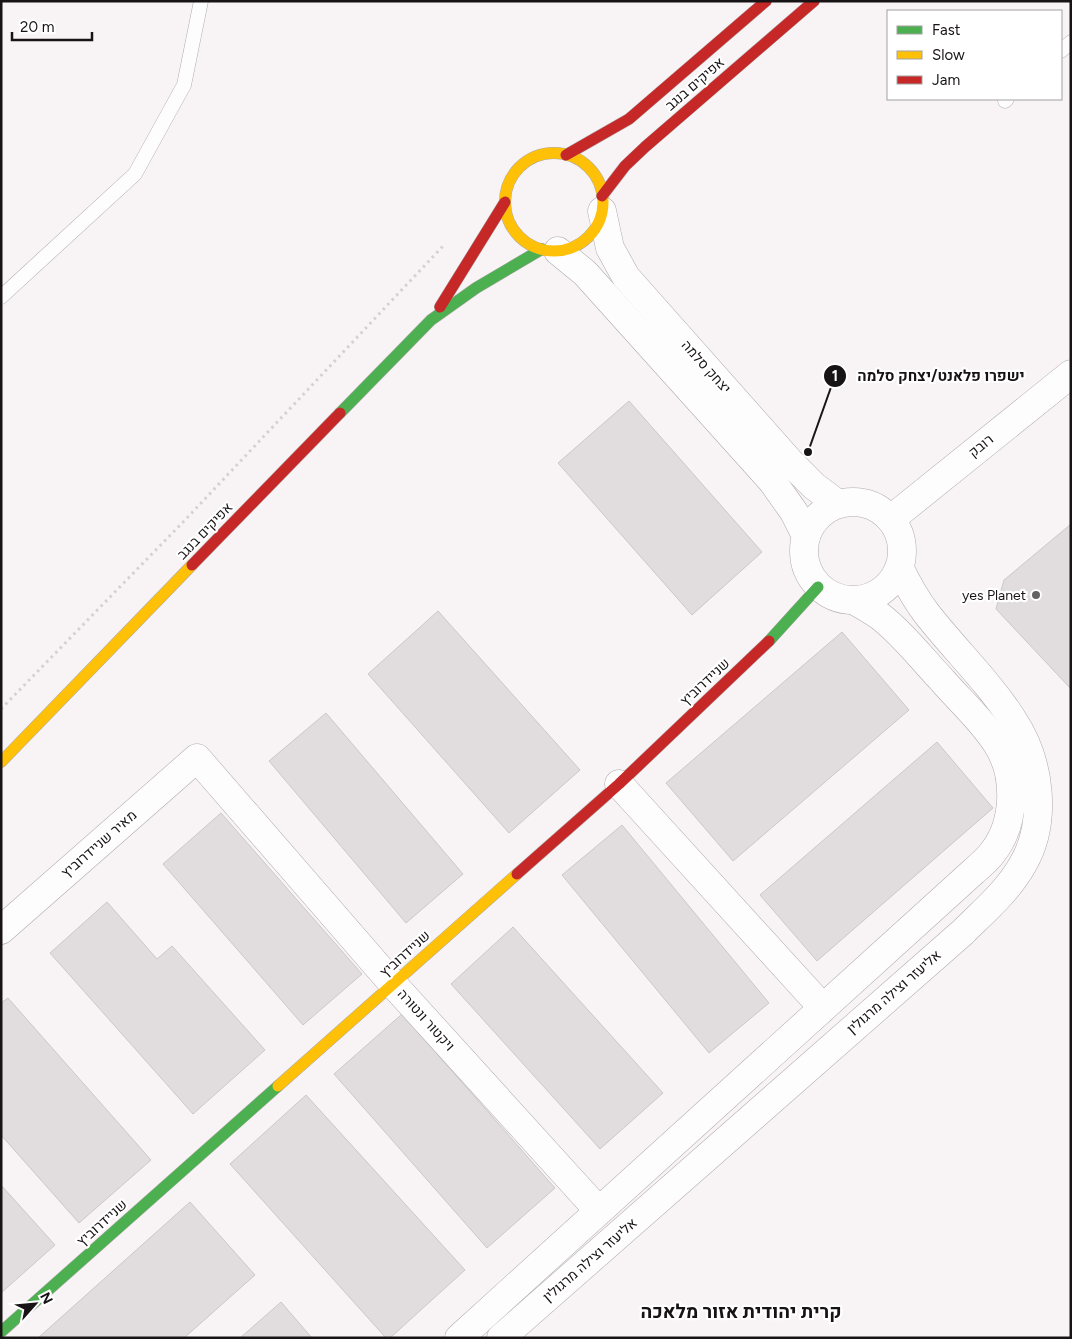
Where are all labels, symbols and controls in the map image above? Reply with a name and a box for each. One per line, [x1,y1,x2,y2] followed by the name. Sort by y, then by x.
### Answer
[12,10,92,42] scale bar
[887,10,1062,100] legend
[20,18,54,36] text: 20 m
[932,21,961,39] text: Fast
[932,46,965,64] text: Slow
[662,54,728,114] street label: אפיקים בנגב
[932,71,960,89] text: Jam
[678,337,734,397] street label: יצחק סלמה
[823,361,1035,391] callout: ישפרו פלאנט/יצחק סלמה
[832,367,838,385] text: 1
[857,367,1025,385] text: ישפרו פלאנט/יצחק סלמה
[965,431,997,461] street label: רובק
[174,499,236,563] street label: אפיקים בנגב
[962,587,1026,604] place label: yes Planet
[1030,589,1042,601] marker: yes Planet
[677,655,733,709] street label: שניידרוביץ
[58,807,140,881] street label: מאיר שניידרוביץ
[376,927,434,981] street label: שניידרוביץ
[843,946,945,1038] street label: אליעזר וצילה מרגולין
[394,986,458,1054] street label: ויקטור ונטורה
[73,1196,131,1250] street label: שניידרוביץ
[539,1214,641,1306] street label: אליעזר וצילה מרגולין
[10,1279,60,1329] north arrow
[36,1290,56,1307] text: N
[640,1300,842,1323] district label: קרית יהודית אזור מלאכה

